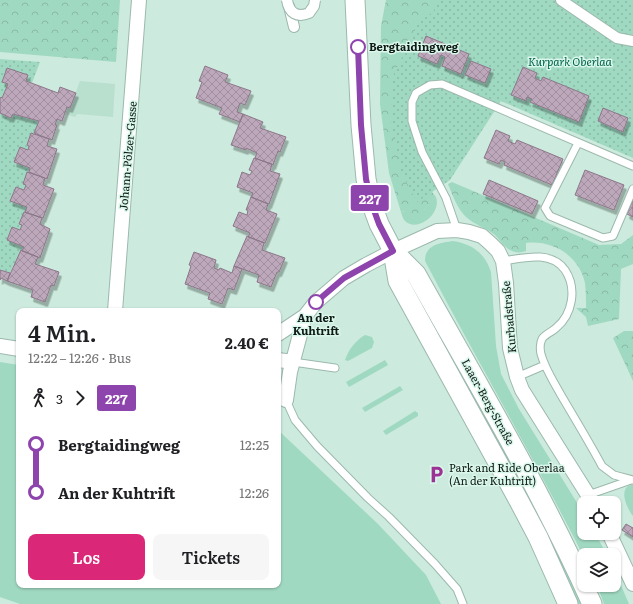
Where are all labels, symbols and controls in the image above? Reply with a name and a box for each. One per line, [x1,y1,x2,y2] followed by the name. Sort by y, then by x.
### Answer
[369,38,459,54] place label: Bergtaidingweg
[350,39,366,55] marker: Bergtaidingweg
[528,53,613,69] park label: Kurpark Oberlaa
[114,100,140,211] street label: Johann-Pölzer-Gasse
[347,185,393,211] line badge: 227
[359,188,381,208] text: 227
[497,280,519,354] street label: Kurbadstraße
[308,294,324,310] marker: An der Kuhtrift
[293,309,339,338] place label: An der Kuhtrift
[28,316,97,349] text: 4 Min.
[225,331,269,354] text: 2.40 €
[28,348,131,367] text: 12:22 – 12:26 · Bus
[459,356,519,448] street label: Laaer-Berg-Straße
[28,387,50,409] icon: walk
[69,387,91,409] icon: forward
[105,388,128,408] text: 227
[56,389,63,408] text: 3
[58,433,180,456] text: Bergtaidingweg
[240,435,269,454] text: 12:25
[449,459,565,488] place label: Park and Ride Oberlaa (An der Kuhtrift)
[426,464,446,484] parking icon: Park and Ride Oberlaa (An der Kuhtrift)
[58,481,175,504] text: An der Kuhtrift
[239,483,269,502] text: 12:26
[577,496,621,592] map controls
[577,496,621,540] button: locate
[28,534,145,580] button: Los
[153,534,269,580] button: Tickets
[577,548,621,592] button: layers

